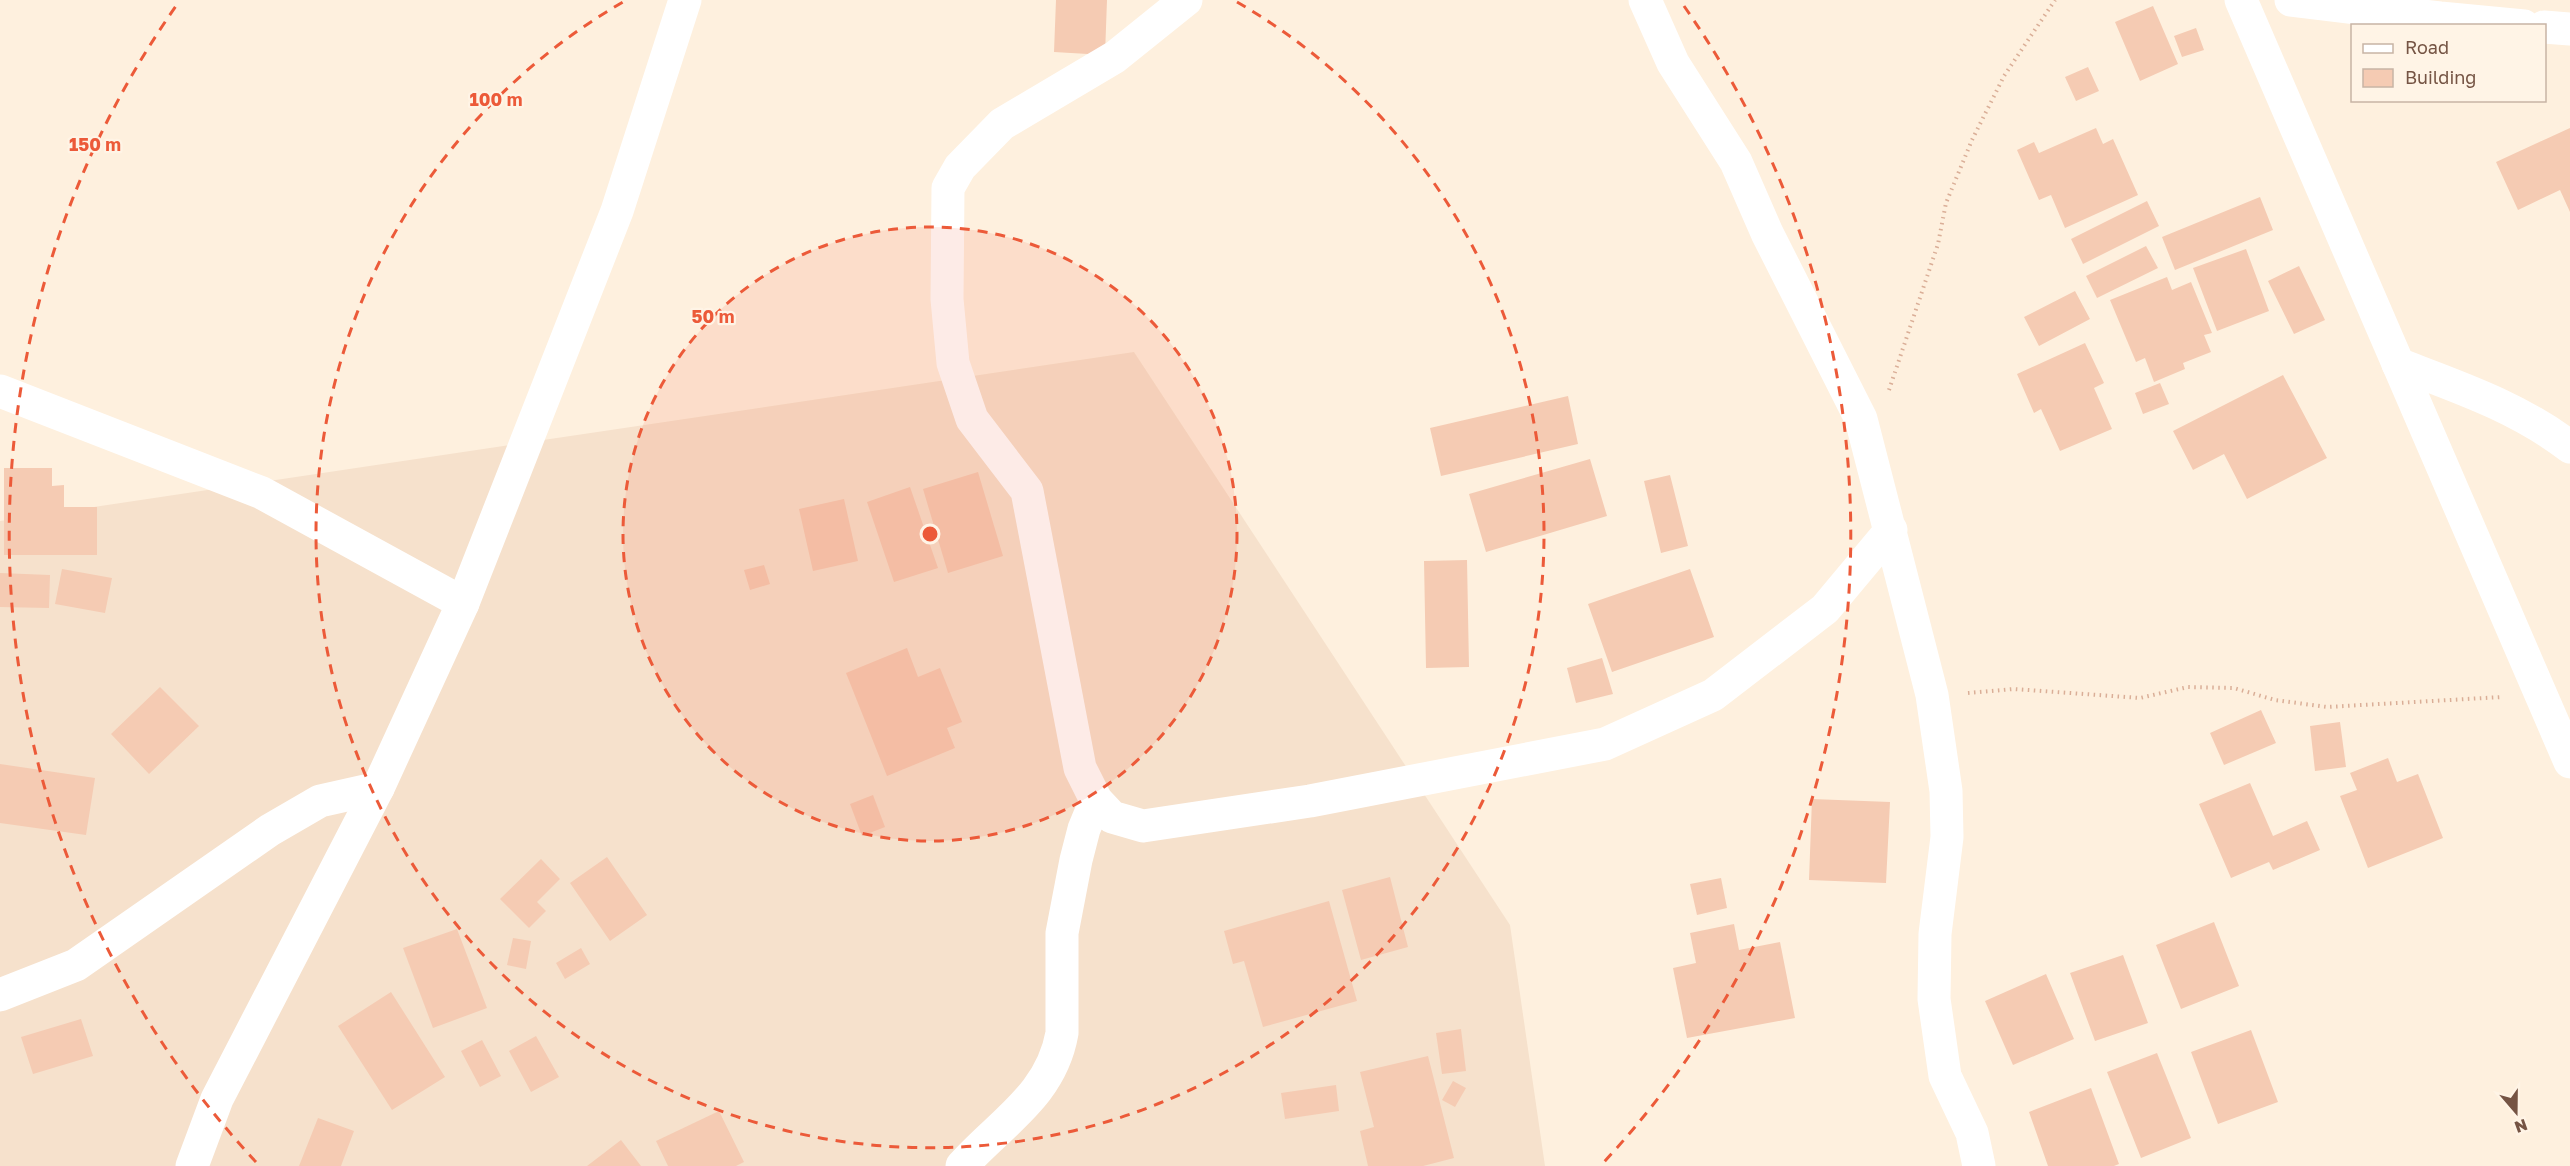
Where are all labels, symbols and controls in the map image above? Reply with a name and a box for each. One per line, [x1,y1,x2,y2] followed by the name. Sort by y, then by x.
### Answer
[2351,24,2546,102] legend
[2405,36,2449,58] text: Road
[2405,66,2476,88] text: Building
[470,88,522,110] text: 100 m
[69,133,121,155] text: 150 m
[692,305,734,327] text: 50 m
[920,524,940,544] centre of rings
[2486,1082,2546,1142] north arrow
[2512,1115,2530,1138] text: N

